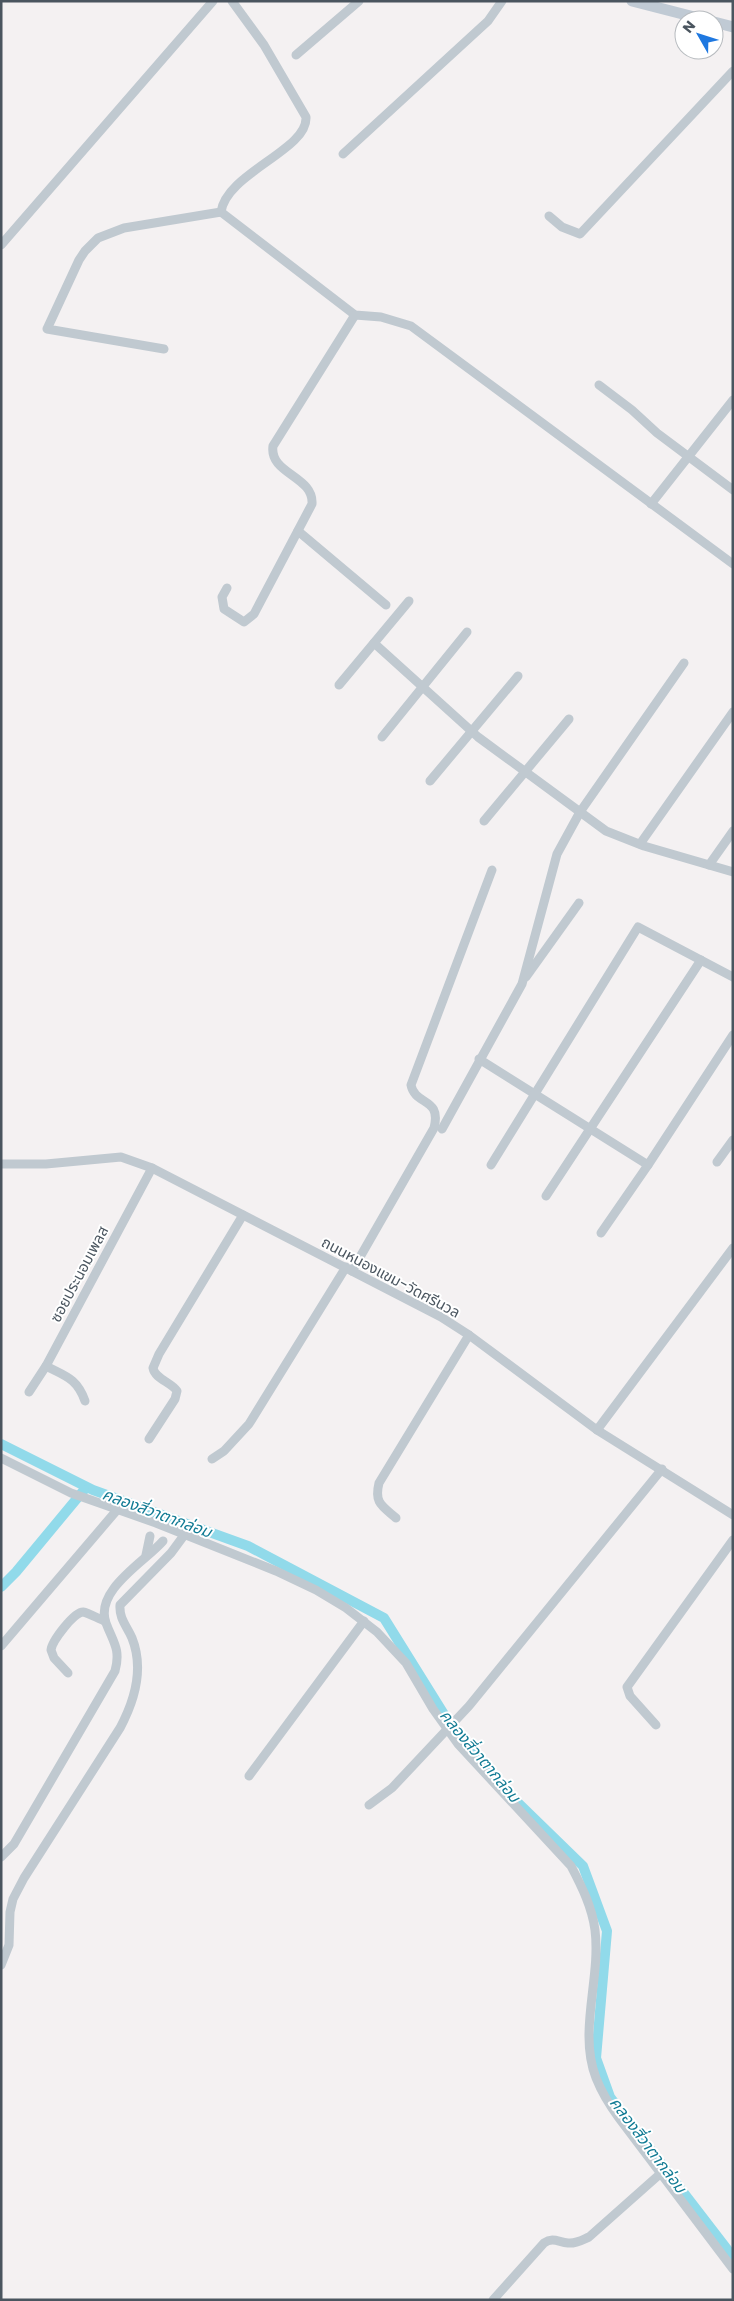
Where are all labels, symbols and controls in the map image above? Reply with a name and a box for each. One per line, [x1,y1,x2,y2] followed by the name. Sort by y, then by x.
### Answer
[674,10,724,60] north arrow
[678,16,700,37] text: N
[45,1222,113,1326] street label: ซอยประนอมเพลส
[318,1231,464,1323] street label: ถนนหนองแขม-วัดศรีนวล
[99,1483,216,1544] water label: คลองสี่วาตากล่อม
[434,1705,526,1808] water label: คลองสี่วาตากล่อม
[604,2092,692,2199] water label: คลองสี่วาตากล่อม

